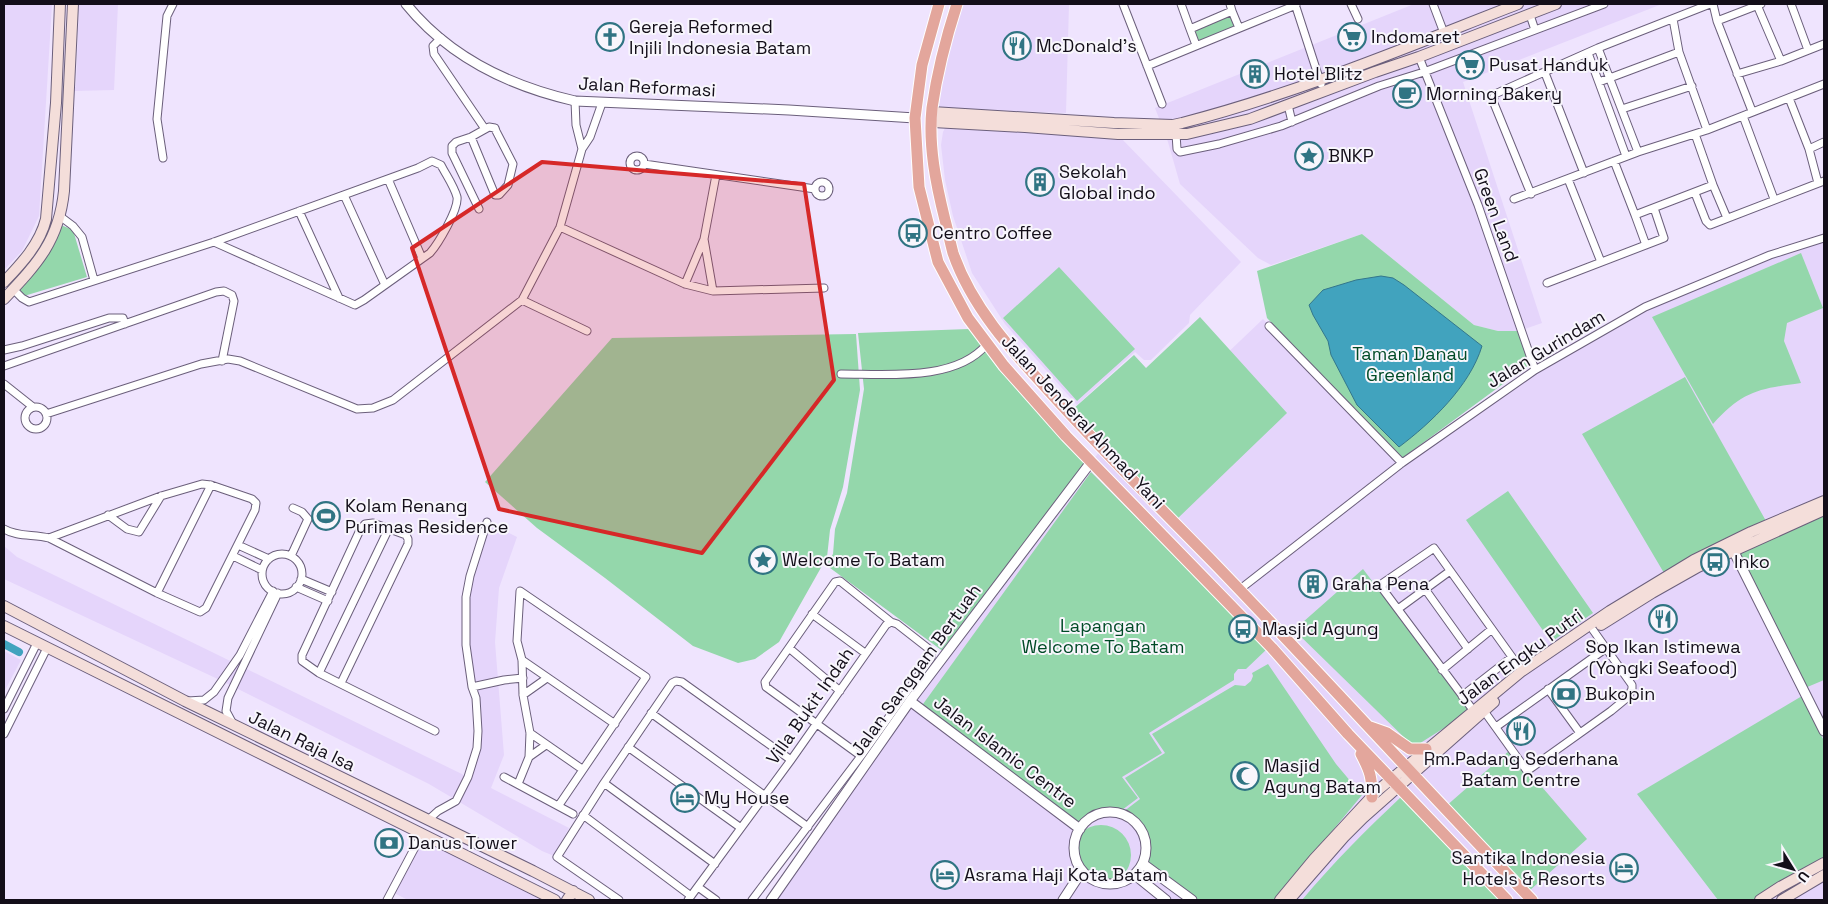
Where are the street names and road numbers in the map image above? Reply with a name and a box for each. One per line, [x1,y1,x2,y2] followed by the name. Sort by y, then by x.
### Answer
[578,71,716,102] street label: Jalan Reformasi
[1469,165,1524,265] street label: Green Land
[1483,304,1609,393] street label: Jalan Gurindam
[997,330,1170,514] street label: Jalan Jenderal Ahmad Yani
[845,579,986,760] street label: Jalan Sanggam Bertuah
[1452,603,1587,710] street label: Jalan Engku Putri
[761,643,858,769] street label: Villa Bukit Indah
[929,690,1081,813] street label: Jalan Islamic Centre
[245,705,360,776] street label: Jalan Raja Isa

